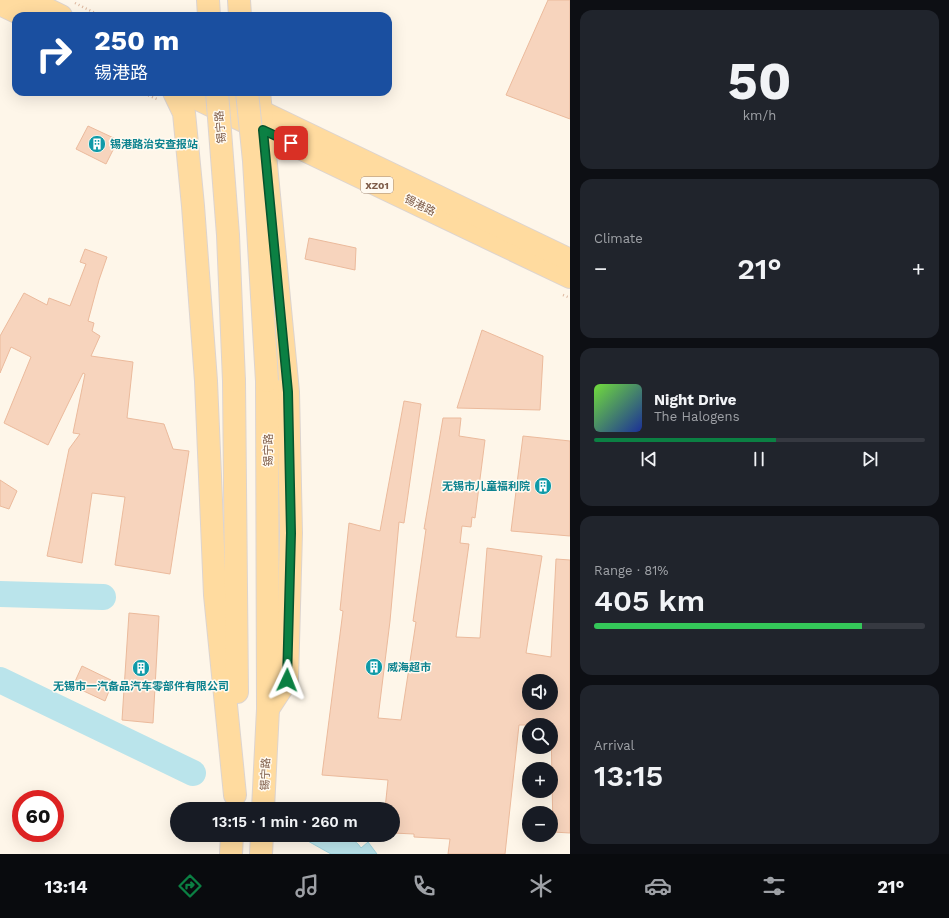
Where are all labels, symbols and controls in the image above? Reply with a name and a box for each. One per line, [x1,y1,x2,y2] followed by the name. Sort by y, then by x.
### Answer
[94,24,179,57] text: 250 m
[28,28,80,80] icon: right
[728,51,791,112] text: 50
[94,62,148,83] text: 锡港路
[743,108,776,123] text: km/h
[213,110,228,144] street label: 锡宁路
[274,126,308,160] pin
[280,132,302,154] icon: arrive
[87,134,107,154] building icon: 锡港路治安查报站
[110,138,198,151] place label: 锡港路治安查报站
[361,177,393,193] road number: XZ01
[402,192,437,219] street label: 锡港路
[594,231,643,246] text: Climate
[737,251,782,286] text: 21°
[594,256,607,281] text: −
[912,256,925,281] text: +
[654,391,737,409] text: Night Drive
[654,409,740,424] text: The Halogens
[262,434,275,467] street label: 锡宁路
[638,448,660,470] icon: previous
[748,448,770,470] icon: pause
[859,448,881,470] icon: next
[533,476,553,496] building icon: 无锡市儿童福利院
[442,480,530,493] place label: 无锡市儿童福利院
[594,563,668,578] text: Range · 81%
[594,583,705,618] text: 405 km
[364,657,384,677] building icon: 威海超市
[131,658,151,678] building icon: 无锡市一汽备品汽车零部件有限公司
[266,659,308,701] position arrow
[387,661,431,674] place label: 威海超市
[522,674,558,842] map controls
[522,674,558,710] button: sound
[53,680,229,693] place label: 无锡市一汽备品汽车零部件有限公司
[522,718,558,754] button: search
[594,738,635,753] text: Arrival
[258,757,273,791] street label: 锡宁路
[594,758,663,793] text: 13:15
[522,762,558,798] button: +
[12,790,64,842] speed limit sign: 60
[522,806,558,842] button: −
[212,813,358,831] text: 13:15 · 1 min · 260 m
[176,872,204,900] icon: directions
[293,872,321,900] icon: music
[410,872,438,900] icon: phone
[527,872,555,900] icon: climate
[644,872,672,900] icon: car
[760,872,788,900] icon: filters
[44,876,88,897] text: 13:14
[877,876,905,897] text: 21°

